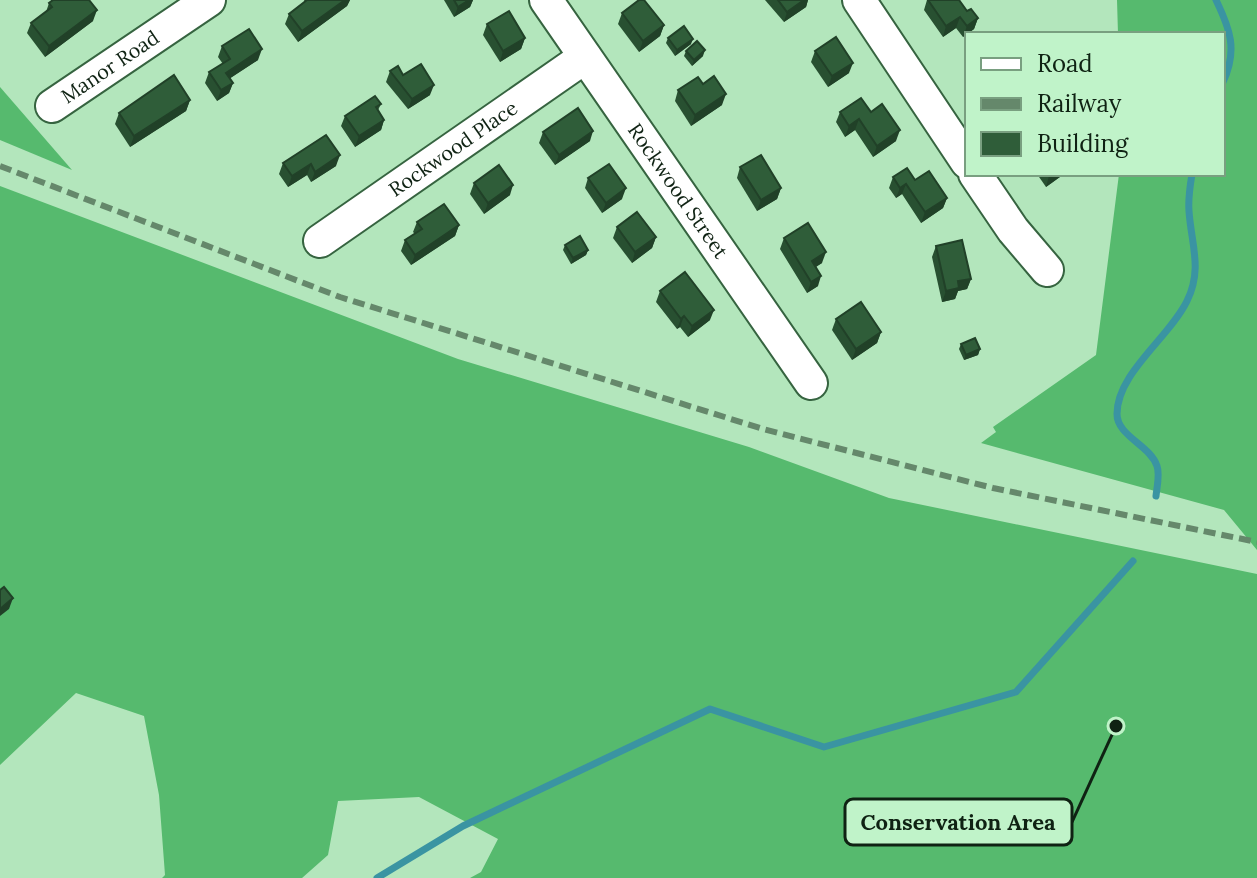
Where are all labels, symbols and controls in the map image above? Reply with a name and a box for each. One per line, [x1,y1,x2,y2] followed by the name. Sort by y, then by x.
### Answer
[56,24,164,108] street label: Manor Road
[965,32,1225,176] legend
[1037,48,1093,79] text: Road
[1037,88,1122,119] text: Railway
[384,95,522,202] street label: Rockwood Place
[623,118,734,263] street label: Rockwood Street
[1037,128,1129,159] text: Building
[845,799,1072,845] callout: Conservation Area
[860,808,1056,836] text: Conservation Area

